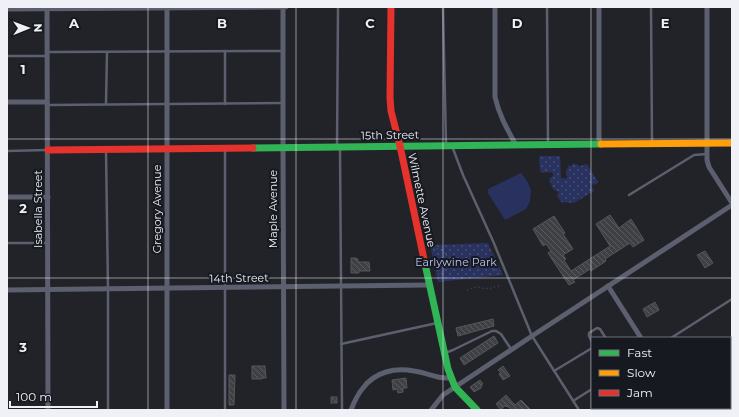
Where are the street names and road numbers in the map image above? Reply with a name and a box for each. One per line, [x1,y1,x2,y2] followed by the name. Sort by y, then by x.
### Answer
[361,127,420,143] street label: 15th Street
[405,152,439,249] street label: Wilmette Avenue
[150,164,164,253] street label: Gregory Avenue
[266,169,280,248] street label: Maple Avenue
[31,170,45,248] street label: Isabella Street
[209,270,269,286] street label: 14th Street

